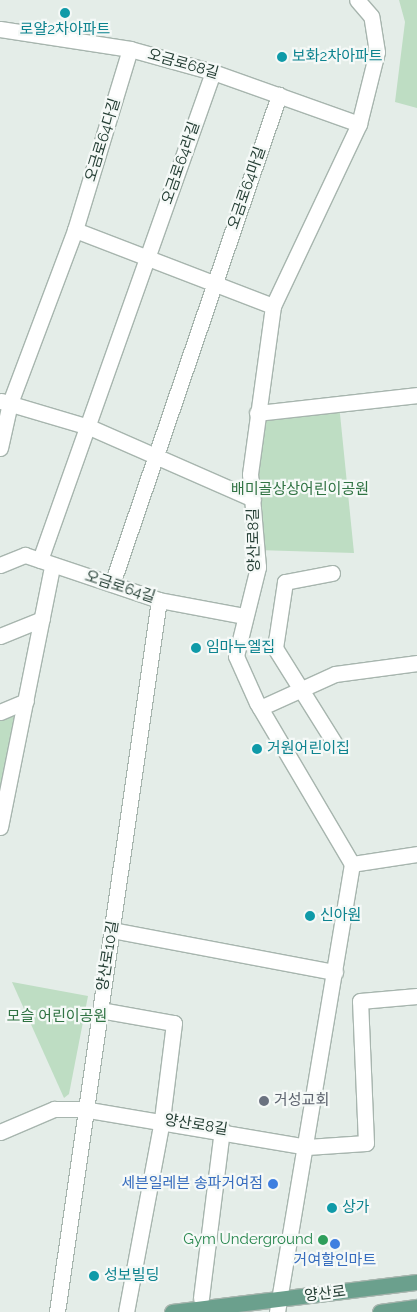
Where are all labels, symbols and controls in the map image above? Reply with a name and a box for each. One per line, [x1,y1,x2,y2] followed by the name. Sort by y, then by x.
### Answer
[59,7,71,19] marker: 로얄2차아파트
[20,21,110,39] place label: 로얄2차아파트
[145,45,221,83] street label: 오금로68길
[292,48,383,66] place label: 보화2차아파트
[276,51,288,63] marker: 보화2차아파트
[82,96,124,184] street label: 오금로64다길
[158,119,204,207] street label: 오금로64라길
[224,144,270,232] street label: 오금로64마길
[231,481,369,499] park label: 배미골상상어린이공원
[244,508,264,572] street label: 양산로8길
[83,567,157,607] street label: 오금로64길
[206,639,275,657] place label: 임마누엘집
[190,642,202,654] marker: 임마누엘집
[267,740,350,758] place label: 거원어린이집
[251,743,263,755] marker: 거원어린이집
[320,907,361,925] place label: 신아원
[304,910,316,922] marker: 신아원
[94,920,122,992] street label: 양산로10길
[7,1008,107,1026] park label: 모슬 어린이공원
[274,1092,329,1110] place label: 거성교회
[258,1095,270,1107] marker: 거성교회
[163,1111,229,1139] street label: 양산로8길
[121,1175,263,1193] place label: 세븐일레븐 송파거여점
[267,1178,279,1190] marker: 세븐일레븐 송파거여점
[342,1199,370,1217] place label: 상가
[326,1202,338,1214] marker: 상가
[183,1231,313,1249] place label: Gym Underground
[317,1234,329,1246] marker: Gym Underground
[329,1238,341,1250] marker: 거여할인마트
[294,1252,376,1270] place label: 거여할인마트
[104,1267,159,1285] place label: 성보빌딩
[88,1270,100,1282] marker: 성보빌딩
[303,1283,347,1305] street label: 양산로

